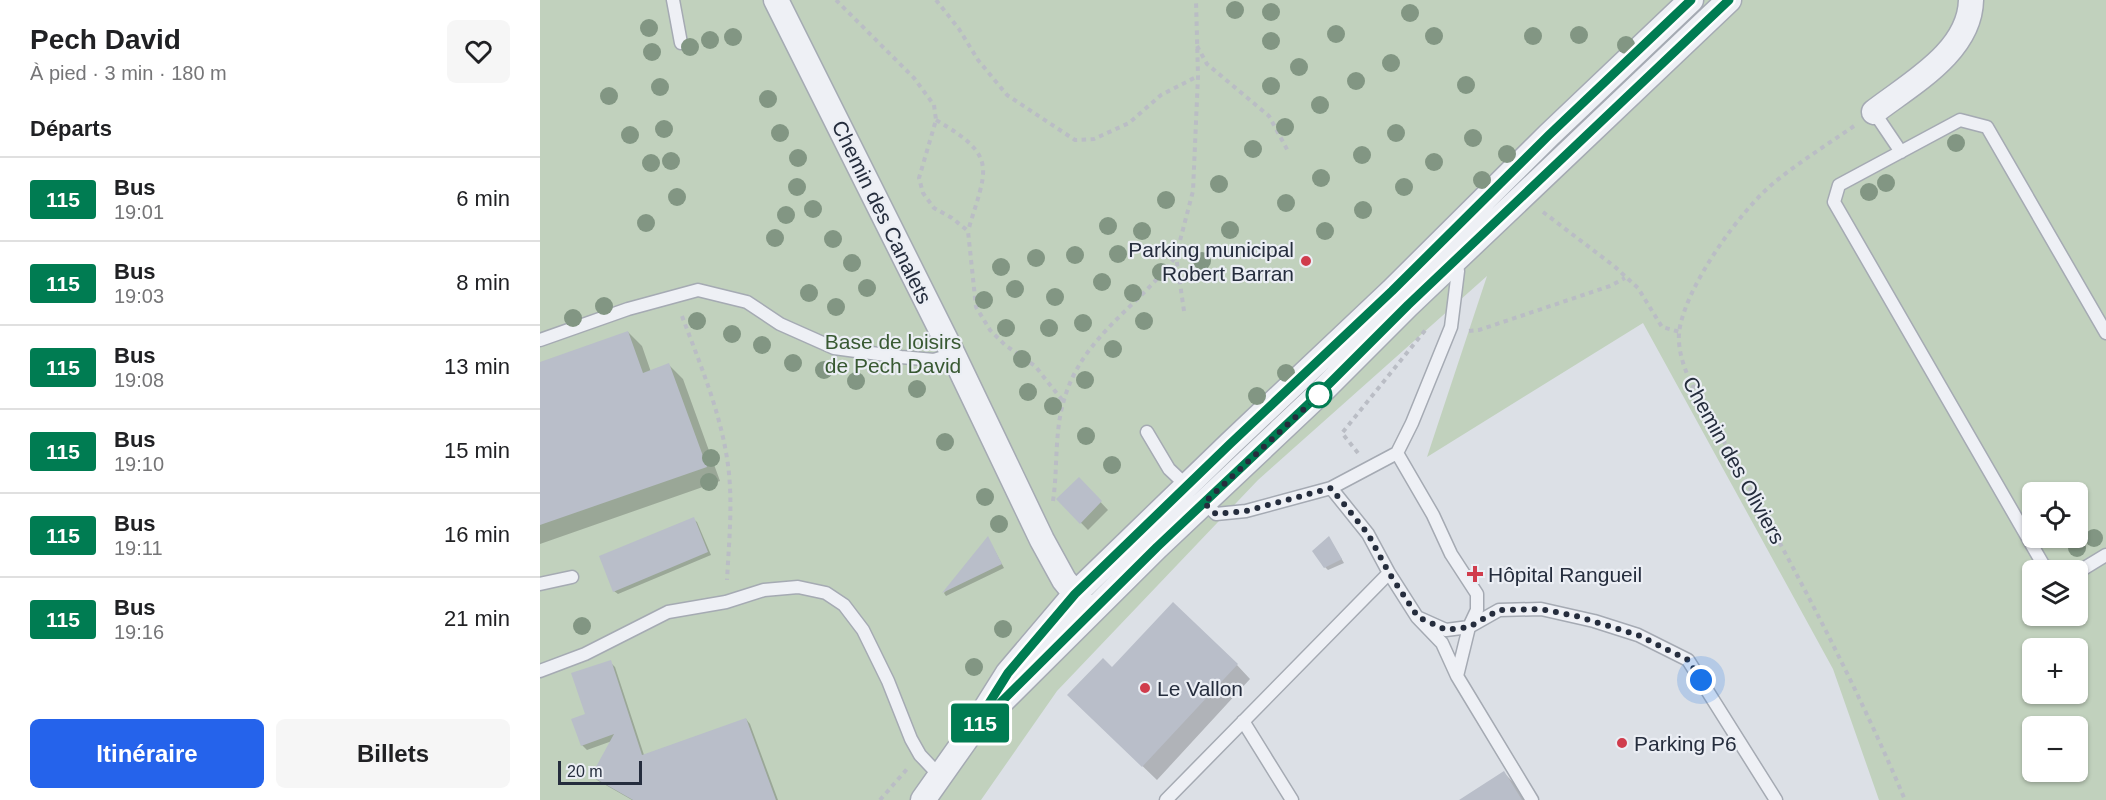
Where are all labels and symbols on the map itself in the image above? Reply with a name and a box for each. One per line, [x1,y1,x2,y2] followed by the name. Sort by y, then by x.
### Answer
[828,117,936,307] street label: Chemin des Canalets
[1128,238,1294,285] place label: Parking municipal Robert Barran
[1299,254,1313,268] marker: Parking municipal Robert Barran
[825,330,961,377] park label: Base de loisirs de Pech David
[1678,372,1790,548] street label: Chemin des Oliviers
[1306,382,1332,408] unlabelled marker
[1488,563,1642,586] place label: Hôpital Rangueil
[1466,565,1484,583] marker: Hôpital Rangueil
[1686,665,1716,695] your location
[1157,677,1243,700] place label: Le Vallon
[1138,681,1152,695] marker: Le Vallon
[946,704,1014,742] line badge: 115
[1634,732,1737,755] place label: Parking P6
[1615,736,1629,750] marker: Parking P6
[558,758,642,786] scale bar

